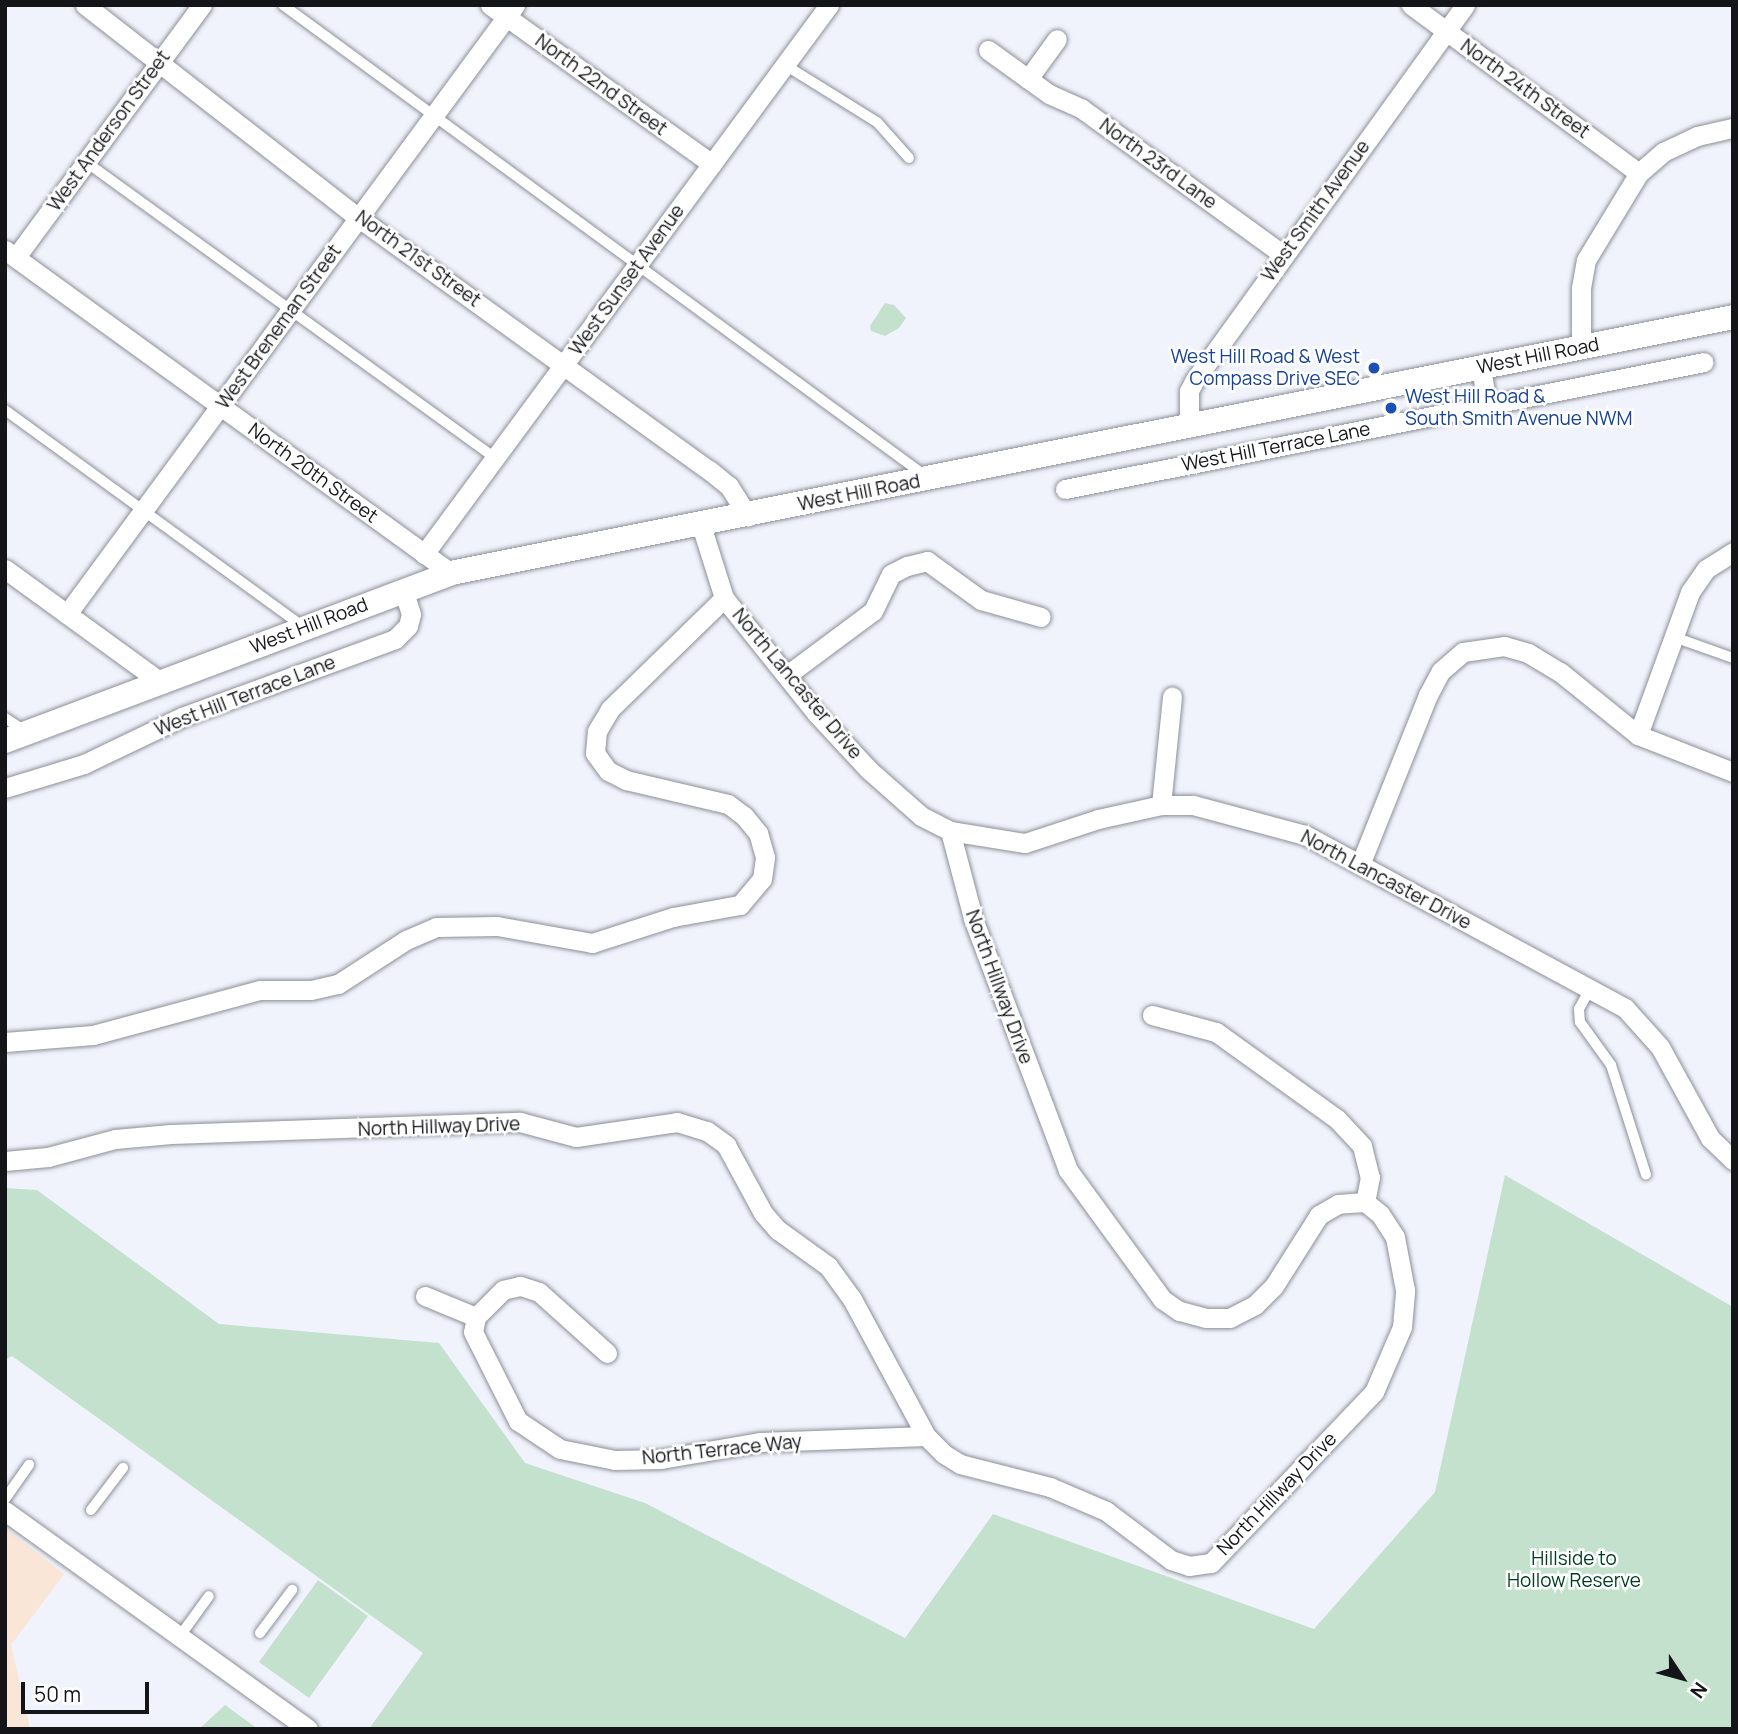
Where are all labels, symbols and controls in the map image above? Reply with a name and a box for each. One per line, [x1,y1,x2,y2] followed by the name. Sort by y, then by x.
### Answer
[531,29,671,141] street label: North 22nd Street
[1456,35,1594,143] street label: North 24th Street
[43,46,175,216] street label: West Anderson Street
[1095,114,1221,214] street label: North 23rd Lane
[1257,136,1375,286] street label: West Smith Avenue
[565,200,689,360] street label: West Sunset Avenue
[351,206,485,312] street label: North 21st Street
[212,240,346,414] street label: West Breneman Street
[1475,333,1601,379] street label: West Hill Road
[1170,346,1360,390] place label: West Hill Road & West Compass Drive SEC
[1366,360,1382,376] marker: West Hill Road & West Compass Drive SEC
[1405,386,1632,430] place label: West Hill Road & South Smith Avenue NWM
[1383,400,1399,416] marker: West Hill Road & South Smith Avenue NWM
[244,418,382,528] street label: North 20th Street
[1180,418,1372,476] street label: West Hill Terrace Lane
[796,470,922,516] street label: West Hill Road
[247,593,371,659] street label: West Hill Road
[727,604,867,764] street label: North Lancaster Drive
[151,651,339,741] street label: West Hill Terrace Lane
[1297,825,1475,935] street label: North Lancaster Drive
[961,907,1037,1067] street label: North Hillway Drive
[357,1113,521,1141] street label: North Hillway Drive
[1212,1428,1342,1560] street label: North Hillway Drive
[641,1430,803,1470] street label: North Terrace Way
[1507,1548,1641,1592] park label: Hillside to Hollow Reserve
[1647,1643,1717,1713] north arrow
[24,1668,152,1712] scale bar
[1684,1677,1714,1704] text: N
[34,1680,81,1708] text: 50 m

